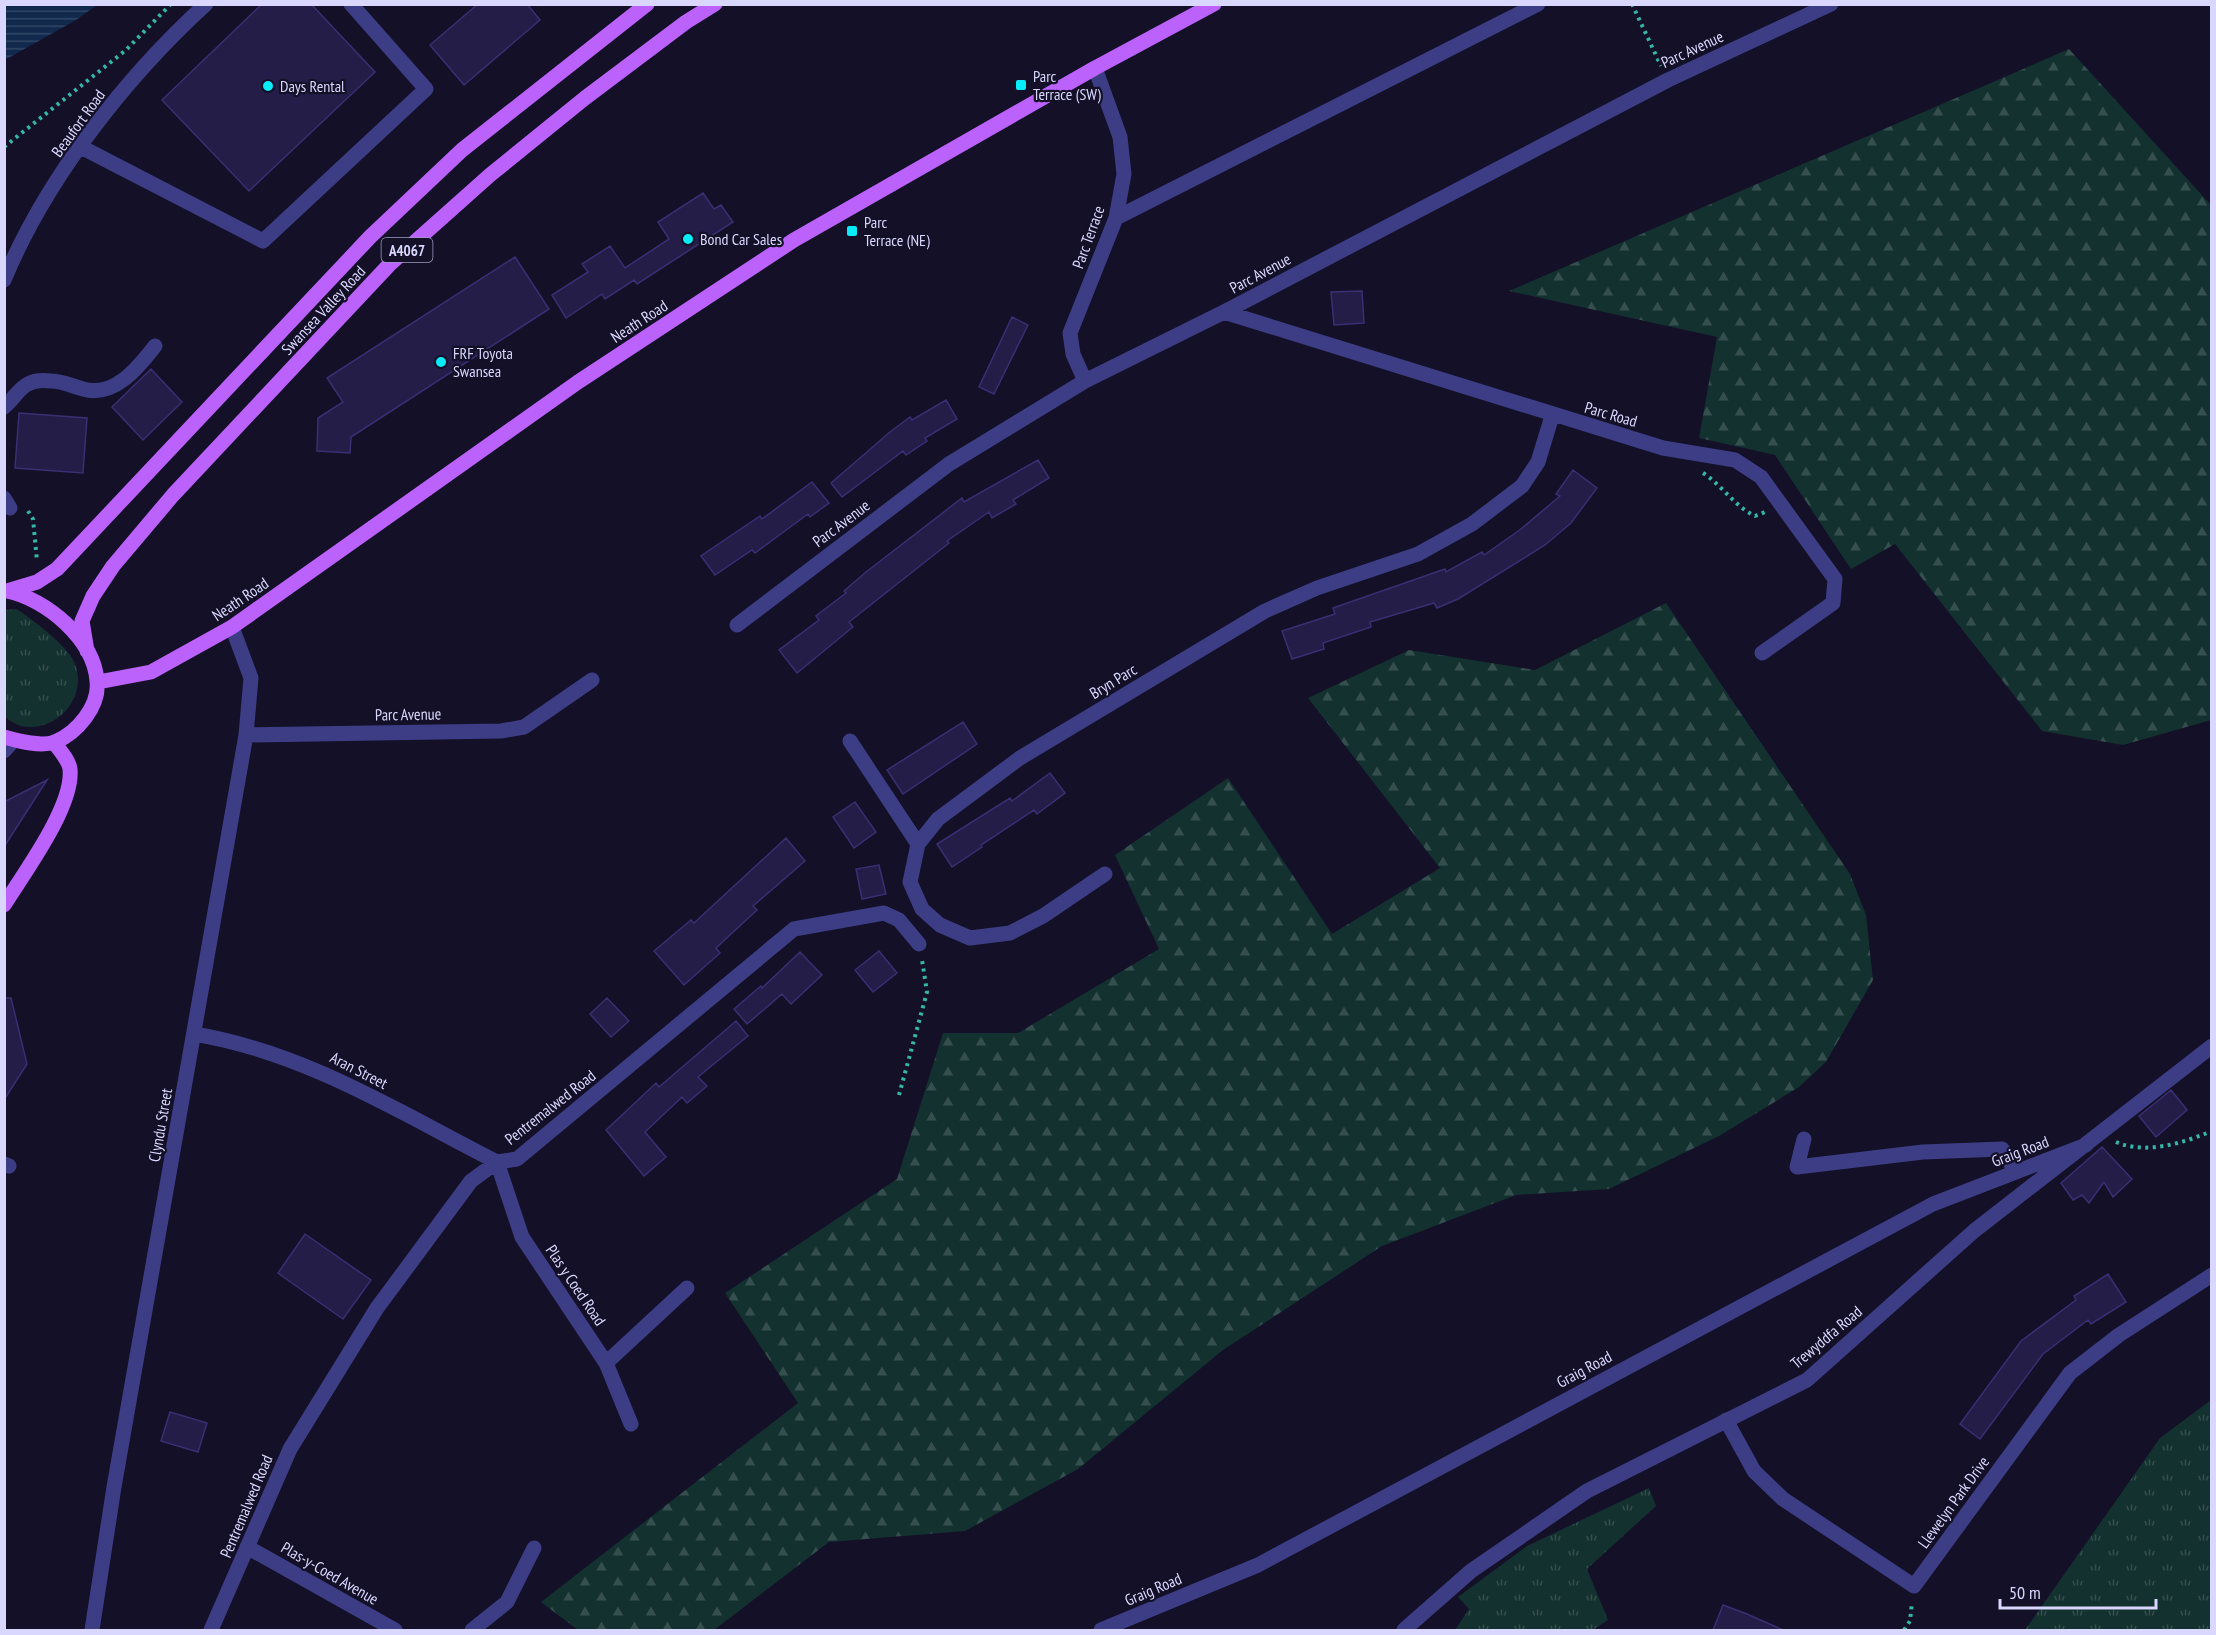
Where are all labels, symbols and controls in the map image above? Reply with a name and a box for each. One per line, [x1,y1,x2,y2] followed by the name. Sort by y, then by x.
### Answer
[1658,26,1726,72] street label: Parc Avenue
[1033,66,1101,104] place label: Parc Terrace (SW)
[280,76,345,96] place label: Days Rental
[1014,78,1028,92] marker: Parc Terrace (SW)
[261,79,275,93] marker: Days Rental
[47,85,109,161] street label: Beaufort Road
[1067,203,1109,271] street label: Parc Terrace
[864,212,930,250] place label: Parc Terrace (NE)
[845,224,859,238] marker: Parc Terrace (NE)
[700,229,782,249] place label: Bond Car Sales
[681,232,695,246] marker: Bond Car Sales
[382,238,432,262] road number: A4067
[1226,249,1294,297] street label: Parc Avenue
[277,261,369,359] street label: Swansea Valley Road
[607,295,671,347] street label: Neath Road
[453,343,513,381] place label: FRF Toyota Swansea
[434,355,448,369] marker: FRF Toyota Swansea
[1582,397,1640,431] street label: Parc Road
[808,495,874,551] street label: Parc Avenue
[208,573,272,625] street label: Neath Road
[1086,659,1141,703] street label: Bryn Parc
[375,703,441,725] street label: Parc Avenue
[327,1047,392,1093] street label: Aran Street
[501,1065,599,1149] street label: Pentremalwed Road
[144,1086,176,1163] street label: Clyndu Street
[1989,1131,2052,1171] street label: Graig Road
[542,1241,610,1329] street label: Plas y Coed Road
[1786,1301,1866,1373] street label: Trewyddfa Road
[1553,1346,1615,1392] street label: Graig Road
[215,1451,277,1560] street label: Pentremalwed Road
[1913,1452,1993,1552] street label: Llewelyn Park Drive
[278,1537,382,1609] street label: Plas-y-Coed Avenue
[1122,1568,1184,1610] street label: Graig Road
[2000,1572,2156,1610] scale bar
[2009,1581,2041,1604] text: 50 m

